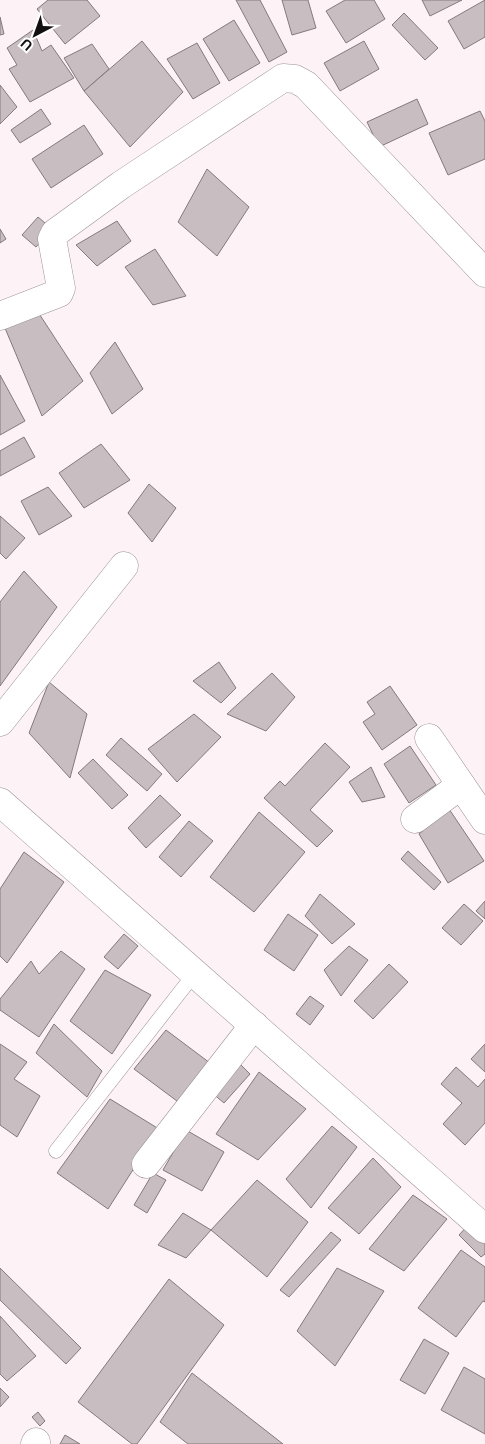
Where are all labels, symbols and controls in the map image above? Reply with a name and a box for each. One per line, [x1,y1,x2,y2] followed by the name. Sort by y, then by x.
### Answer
[10,10,60,60] north arrow
[17,35,36,54] text: U

